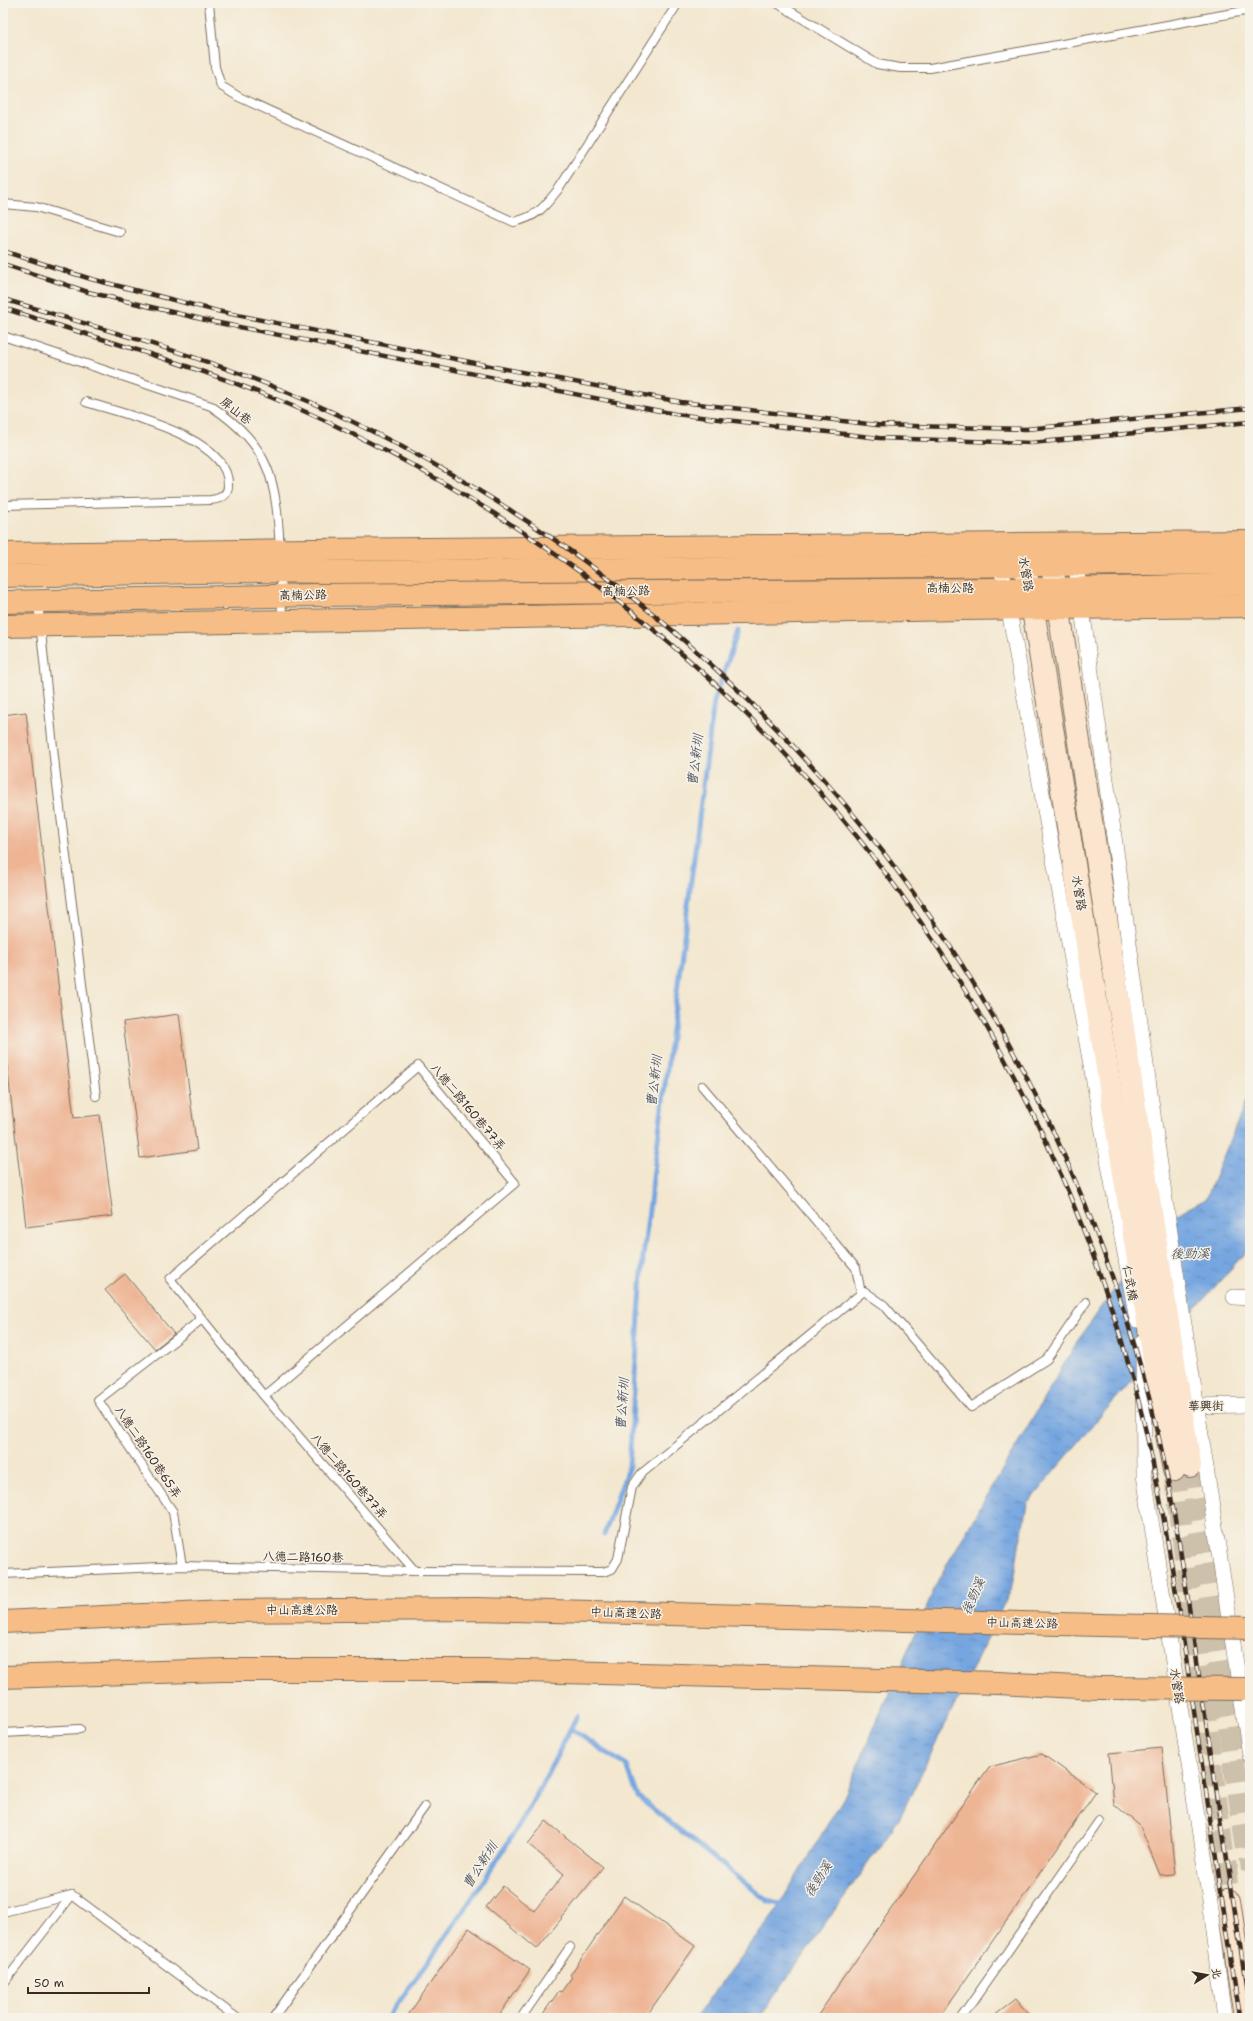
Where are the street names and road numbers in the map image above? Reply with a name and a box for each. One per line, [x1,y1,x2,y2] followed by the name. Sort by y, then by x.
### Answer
[217,394,255,428] street label: 屏山巷
[1015,555,1037,593] street label: 水管路
[926,580,974,596] street label: 高楠公路
[602,583,650,599] street label: 高楠公路
[279,587,327,603] street label: 高楠公路
[1068,874,1090,912] street label: 水管路
[427,1060,509,1154] street label: 八德二路160巷77弄
[1119,1264,1141,1302] street label: 仁武橋
[1188,1398,1224,1414] street label: 華興街
[111,1403,185,1501] street label: 八德二路160巷65弄
[307,1430,391,1522] street label: 八德二路160巷77弄
[262,1548,344,1566] street label: 八德二路160巷
[266,1602,338,1618] street label: 中山高速公路
[590,1604,662,1622] street label: 中山高速公路
[986,1614,1058,1632] street label: 中山高速公路
[1166,1667,1188,1705] street label: 水管路

